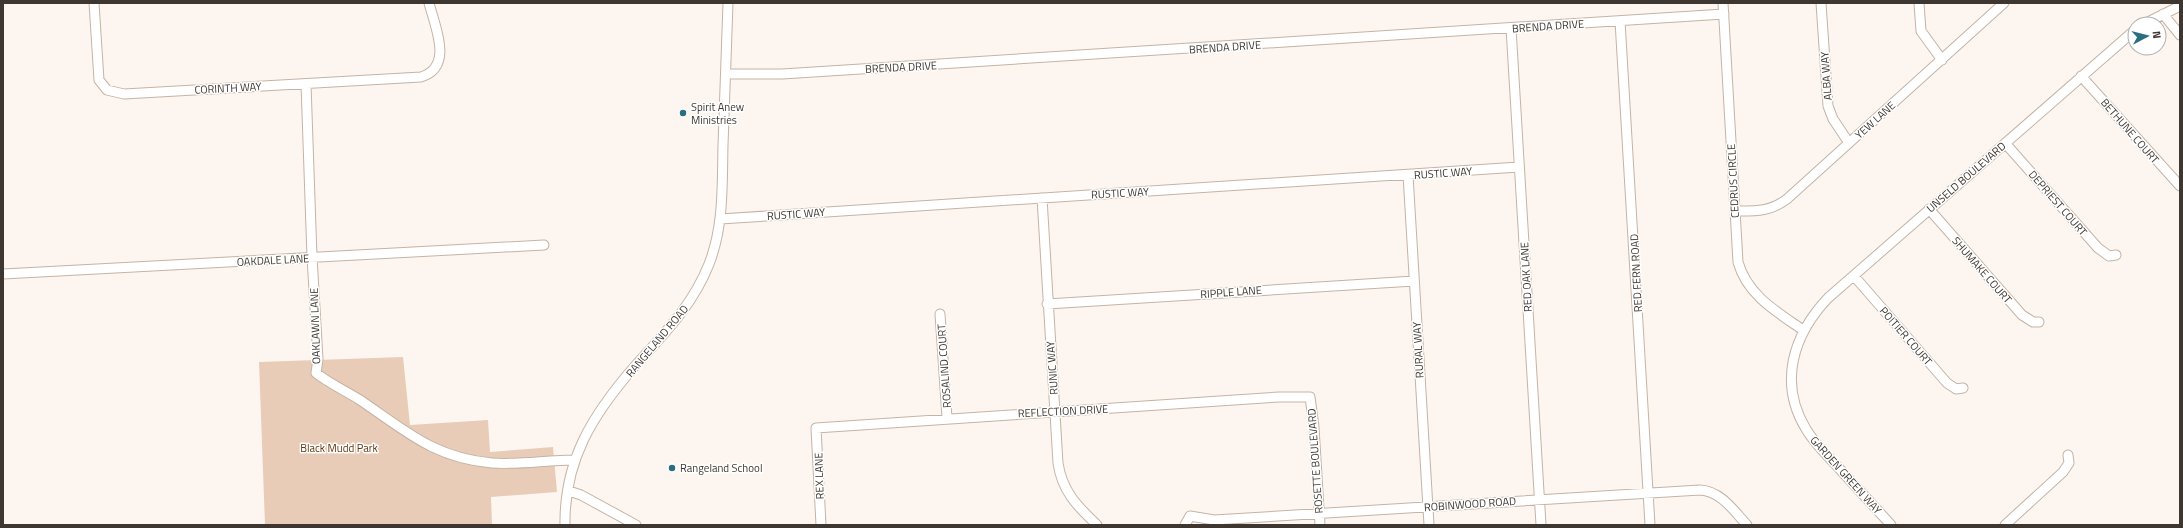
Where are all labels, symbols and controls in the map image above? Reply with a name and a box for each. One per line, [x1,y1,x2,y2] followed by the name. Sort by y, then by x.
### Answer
[1511,16,1585,36] street label: BRENDA DRIVE
[2127,16,2167,56] north arrow
[2149,30,2165,40] text: N
[1188,37,1262,57] street label: BRENDA DRIVE
[1816,51,1836,101] street label: ALBA WAY
[865,57,937,77] street label: BRENDA DRIVE
[194,78,262,98] street label: CORINTH WAY
[2097,95,2163,167] street label: BETHUNE COURT
[1851,97,1899,143] street label: YEW LANE
[691,99,745,128] place label: Spirit Anew Ministries
[678,108,688,118] marker: Spirit Anew Ministries
[1923,138,2009,216] street label: UNSELD BOULEVARD
[1723,144,1743,218] street label: CEDRUS CIRCLE
[1413,163,1473,183] street label: RUSTIC WAY
[2025,167,2091,239] street label: DEPRIEST COURT
[1091,183,1150,203] street label: RUSTIC WAY
[766,204,826,224] street label: RUSTIC WAY
[1626,233,1646,313] street label: RED FERN ROAD
[1949,233,2016,307] street label: SHUMAKE COURT
[1516,242,1536,312] street label: RED OAK LANE
[236,250,310,270] street label: OAKDALE LANE
[1200,282,1262,302] street label: RIPPLE LANE
[306,288,324,364] street label: OAKLAWN LANE
[622,301,692,381] street label: RANGELAND ROAD
[1876,303,1936,369] street label: POITIER COURT
[1409,321,1427,379] street label: RURAL WAY
[933,323,955,408] street label: ROSALIND COURT
[1042,340,1062,395] street label: RUNIC WAY
[1017,401,1109,421] street label: REFLECTION DRIVE
[1303,408,1327,514] street label: ROSETTE BOULEVARD
[1807,432,1886,518] street label: GARDEN GREEN WAY
[300,440,378,456] park label: Black Mudd Park
[810,452,828,500] street label: REX LANE
[680,460,762,476] place label: Rangeland School
[667,463,677,473] marker: Rangeland School
[1423,493,1517,515] street label: ROBINWOOD ROAD

